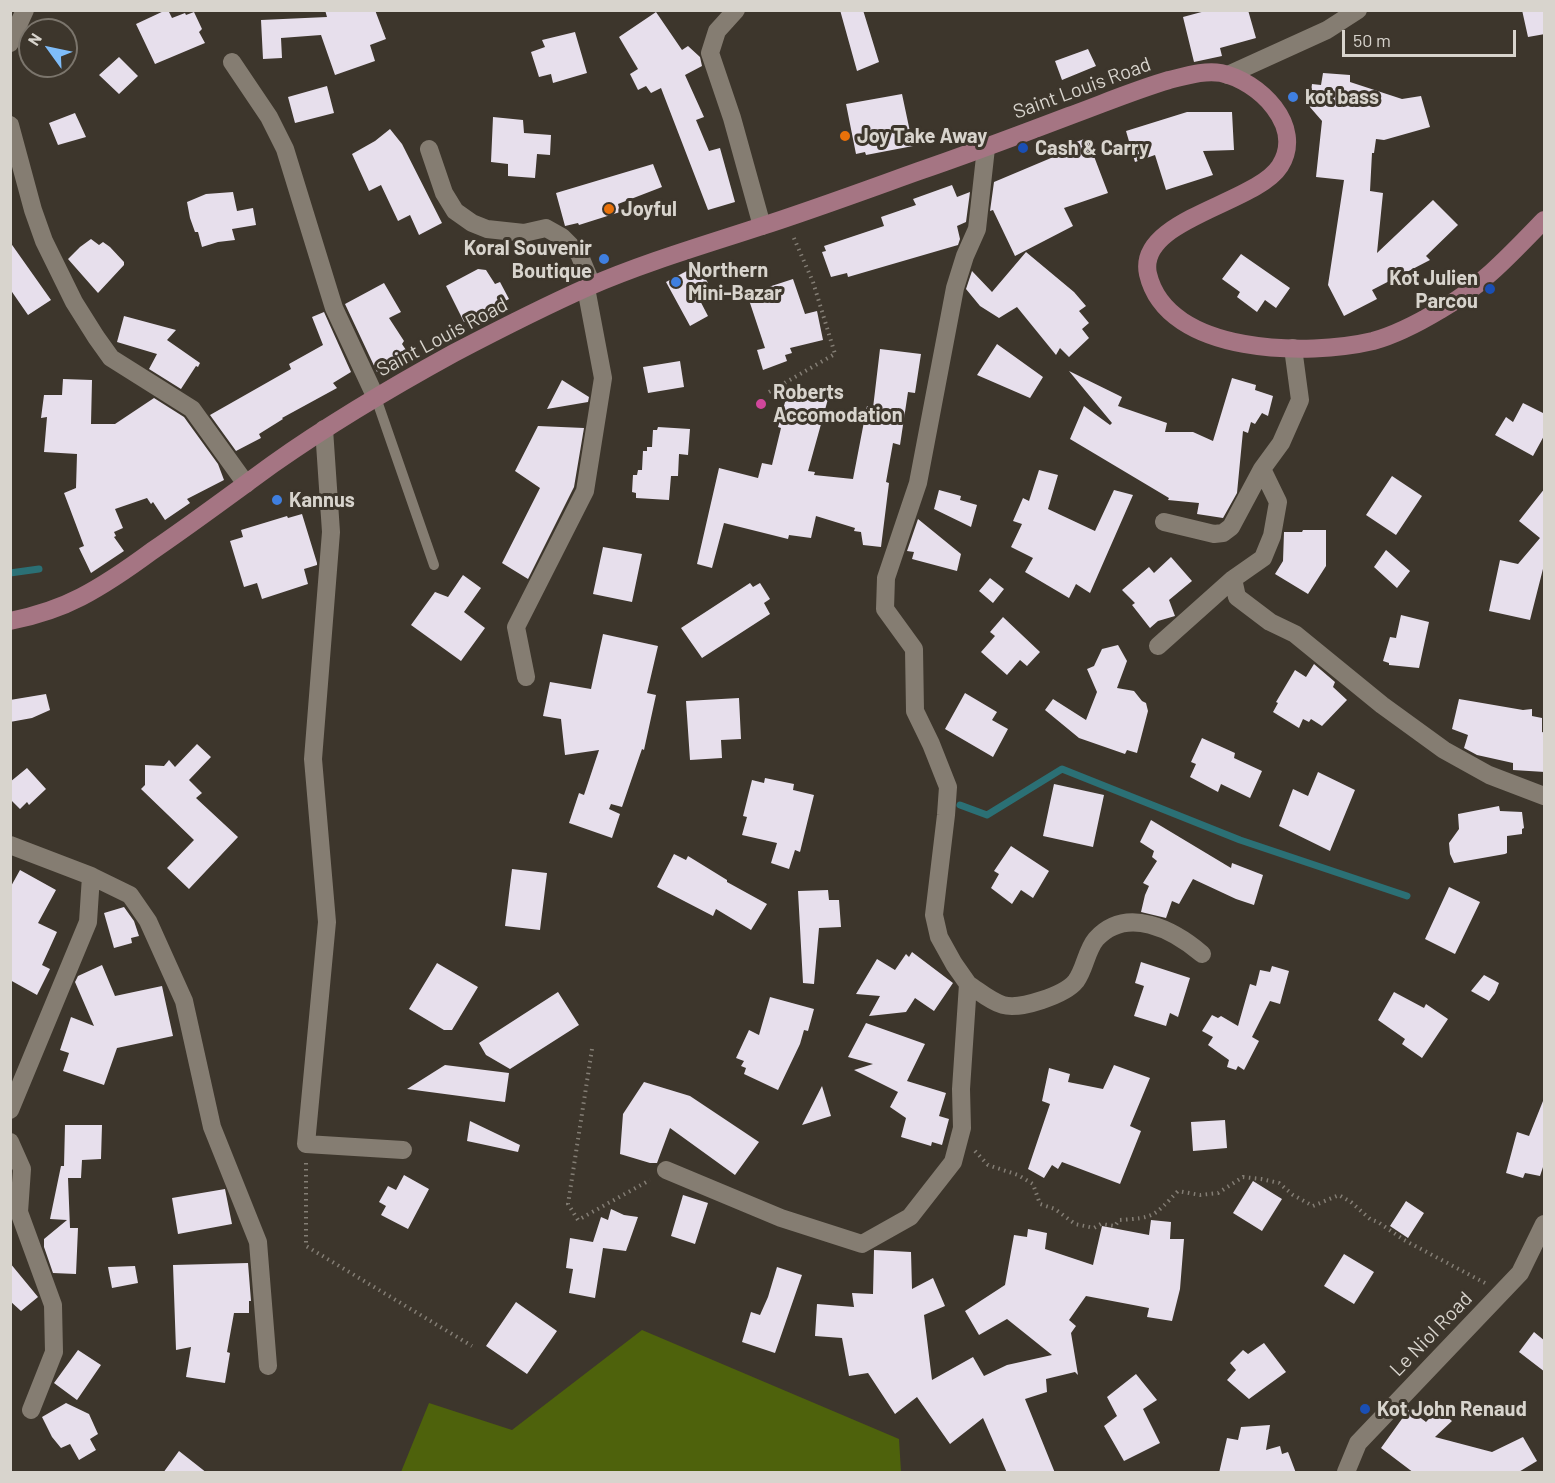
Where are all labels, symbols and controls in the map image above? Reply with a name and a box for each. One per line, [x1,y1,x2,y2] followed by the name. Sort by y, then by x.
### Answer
[18,18,78,78] north arrow
[1345,18,1519,56] scale bar
[23,29,45,49] text: N
[1353,29,1391,51] text: 50 m
[1010,52,1154,124] street label: Saint Louis Road
[1305,85,1379,109] place label: kot bass
[1286,90,1300,104] marker: kot bass
[857,124,987,148] place label: Joy Take Away
[838,129,852,143] marker: Joy Take Away
[1035,136,1149,160] place label: Cash & Carry
[1016,141,1030,155] marker: Cash & Carry
[621,197,677,221] place label: Joyful
[602,202,616,216] marker: Joyful
[464,236,592,283] place label: Koral Souvenir Boutique
[597,252,611,266] marker: Koral Souvenir Boutique
[688,258,782,305] place label: Northern Mini-Bazar
[1389,266,1478,313] place label: Kot Julien Parcou
[669,275,683,289] marker: Northern Mini-Bazar
[1483,282,1497,296] marker: Kot Julien Parcou
[372,292,512,382] street label: Saint Louis Road
[773,380,903,427] place label: Roberts Accomodation
[754,397,768,411] marker: Roberts Accomodation
[289,488,355,512] place label: Kannus
[270,493,284,507] marker: Kannus
[1385,1287,1477,1381] street label: Le Niol Road
[1377,1397,1527,1421] place label: Kot John Renaud
[1358,1402,1372,1416] marker: Kot John Renaud

